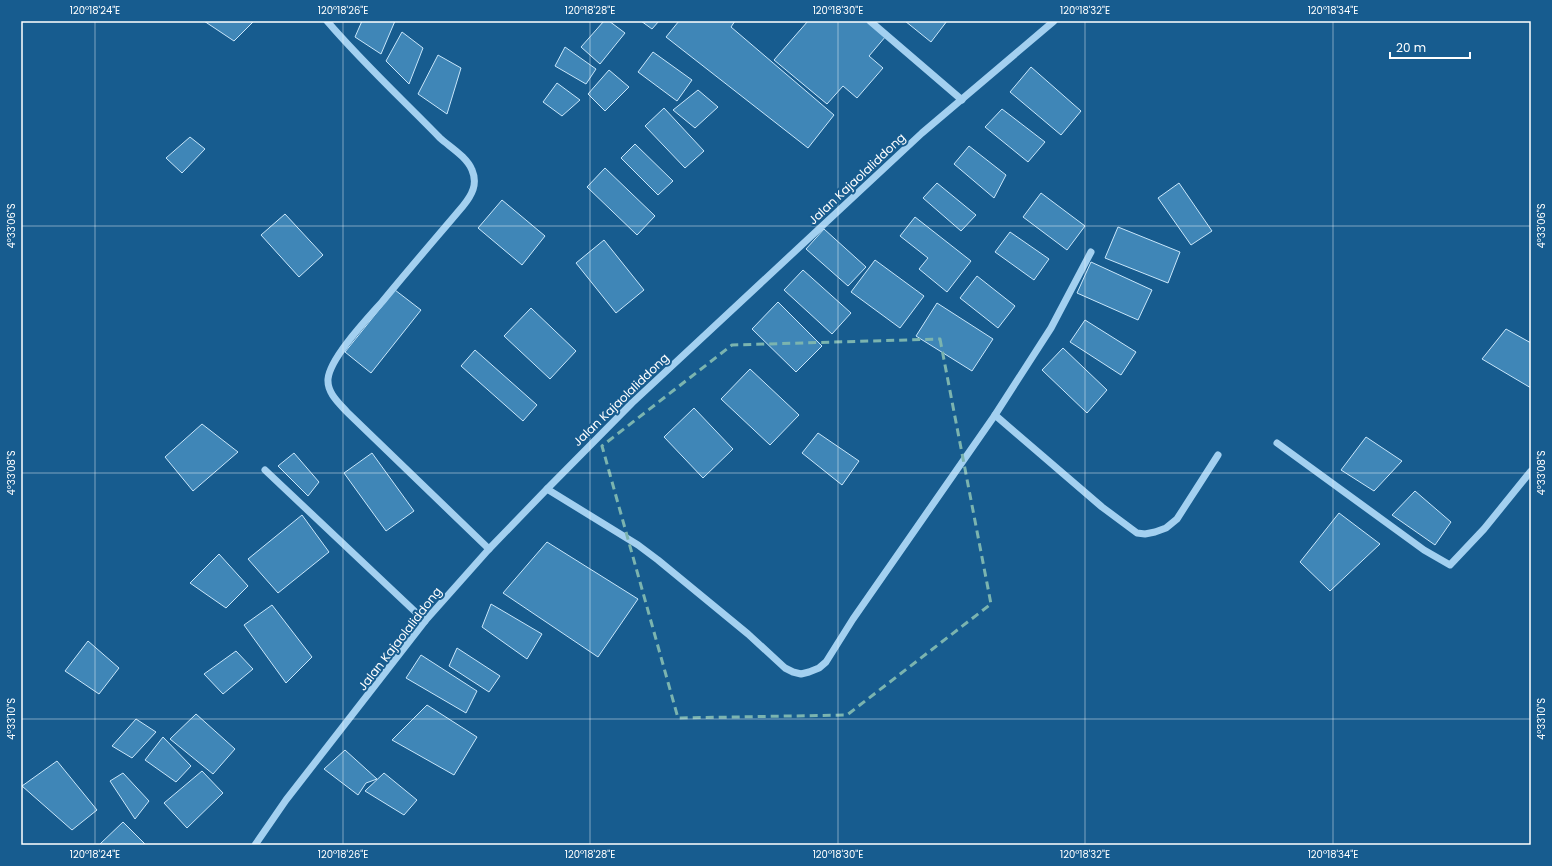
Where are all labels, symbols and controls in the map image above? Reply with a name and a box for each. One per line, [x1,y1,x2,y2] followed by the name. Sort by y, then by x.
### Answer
[70,3,120,18] text: 120°18'24"E
[318,3,368,18] text: 120°18'26"E
[565,3,615,18] text: 120°18'28"E
[813,3,863,18] text: 120°18'30"E
[1060,3,1110,18] text: 120°18'32"E
[1308,3,1358,18] text: 120°18'34"E
[1390,34,1470,60] scale bar
[1396,39,1426,56] text: 20 m
[804,129,909,228] street label: Jalan Kajaolaliddong
[4,203,19,249] text: 4°33'06"S
[1534,203,1549,249] text: 4°33'06"S
[569,349,672,450] street label: Jalan Kajaolaliddong
[4,450,19,496] text: 4°33'08"S
[1534,450,1549,496] text: 4°33'08"S
[354,583,445,694] street label: Jalan Kajaolaliddong
[4,698,19,740] text: 4°33'10"S
[1534,698,1549,740] text: 4°33'10"S
[70,847,120,862] text: 120°18'24"E
[318,847,368,862] text: 120°18'26"E
[565,847,615,862] text: 120°18'28"E
[813,847,863,862] text: 120°18'30"E
[1060,847,1110,862] text: 120°18'32"E
[1308,847,1358,862] text: 120°18'34"E

